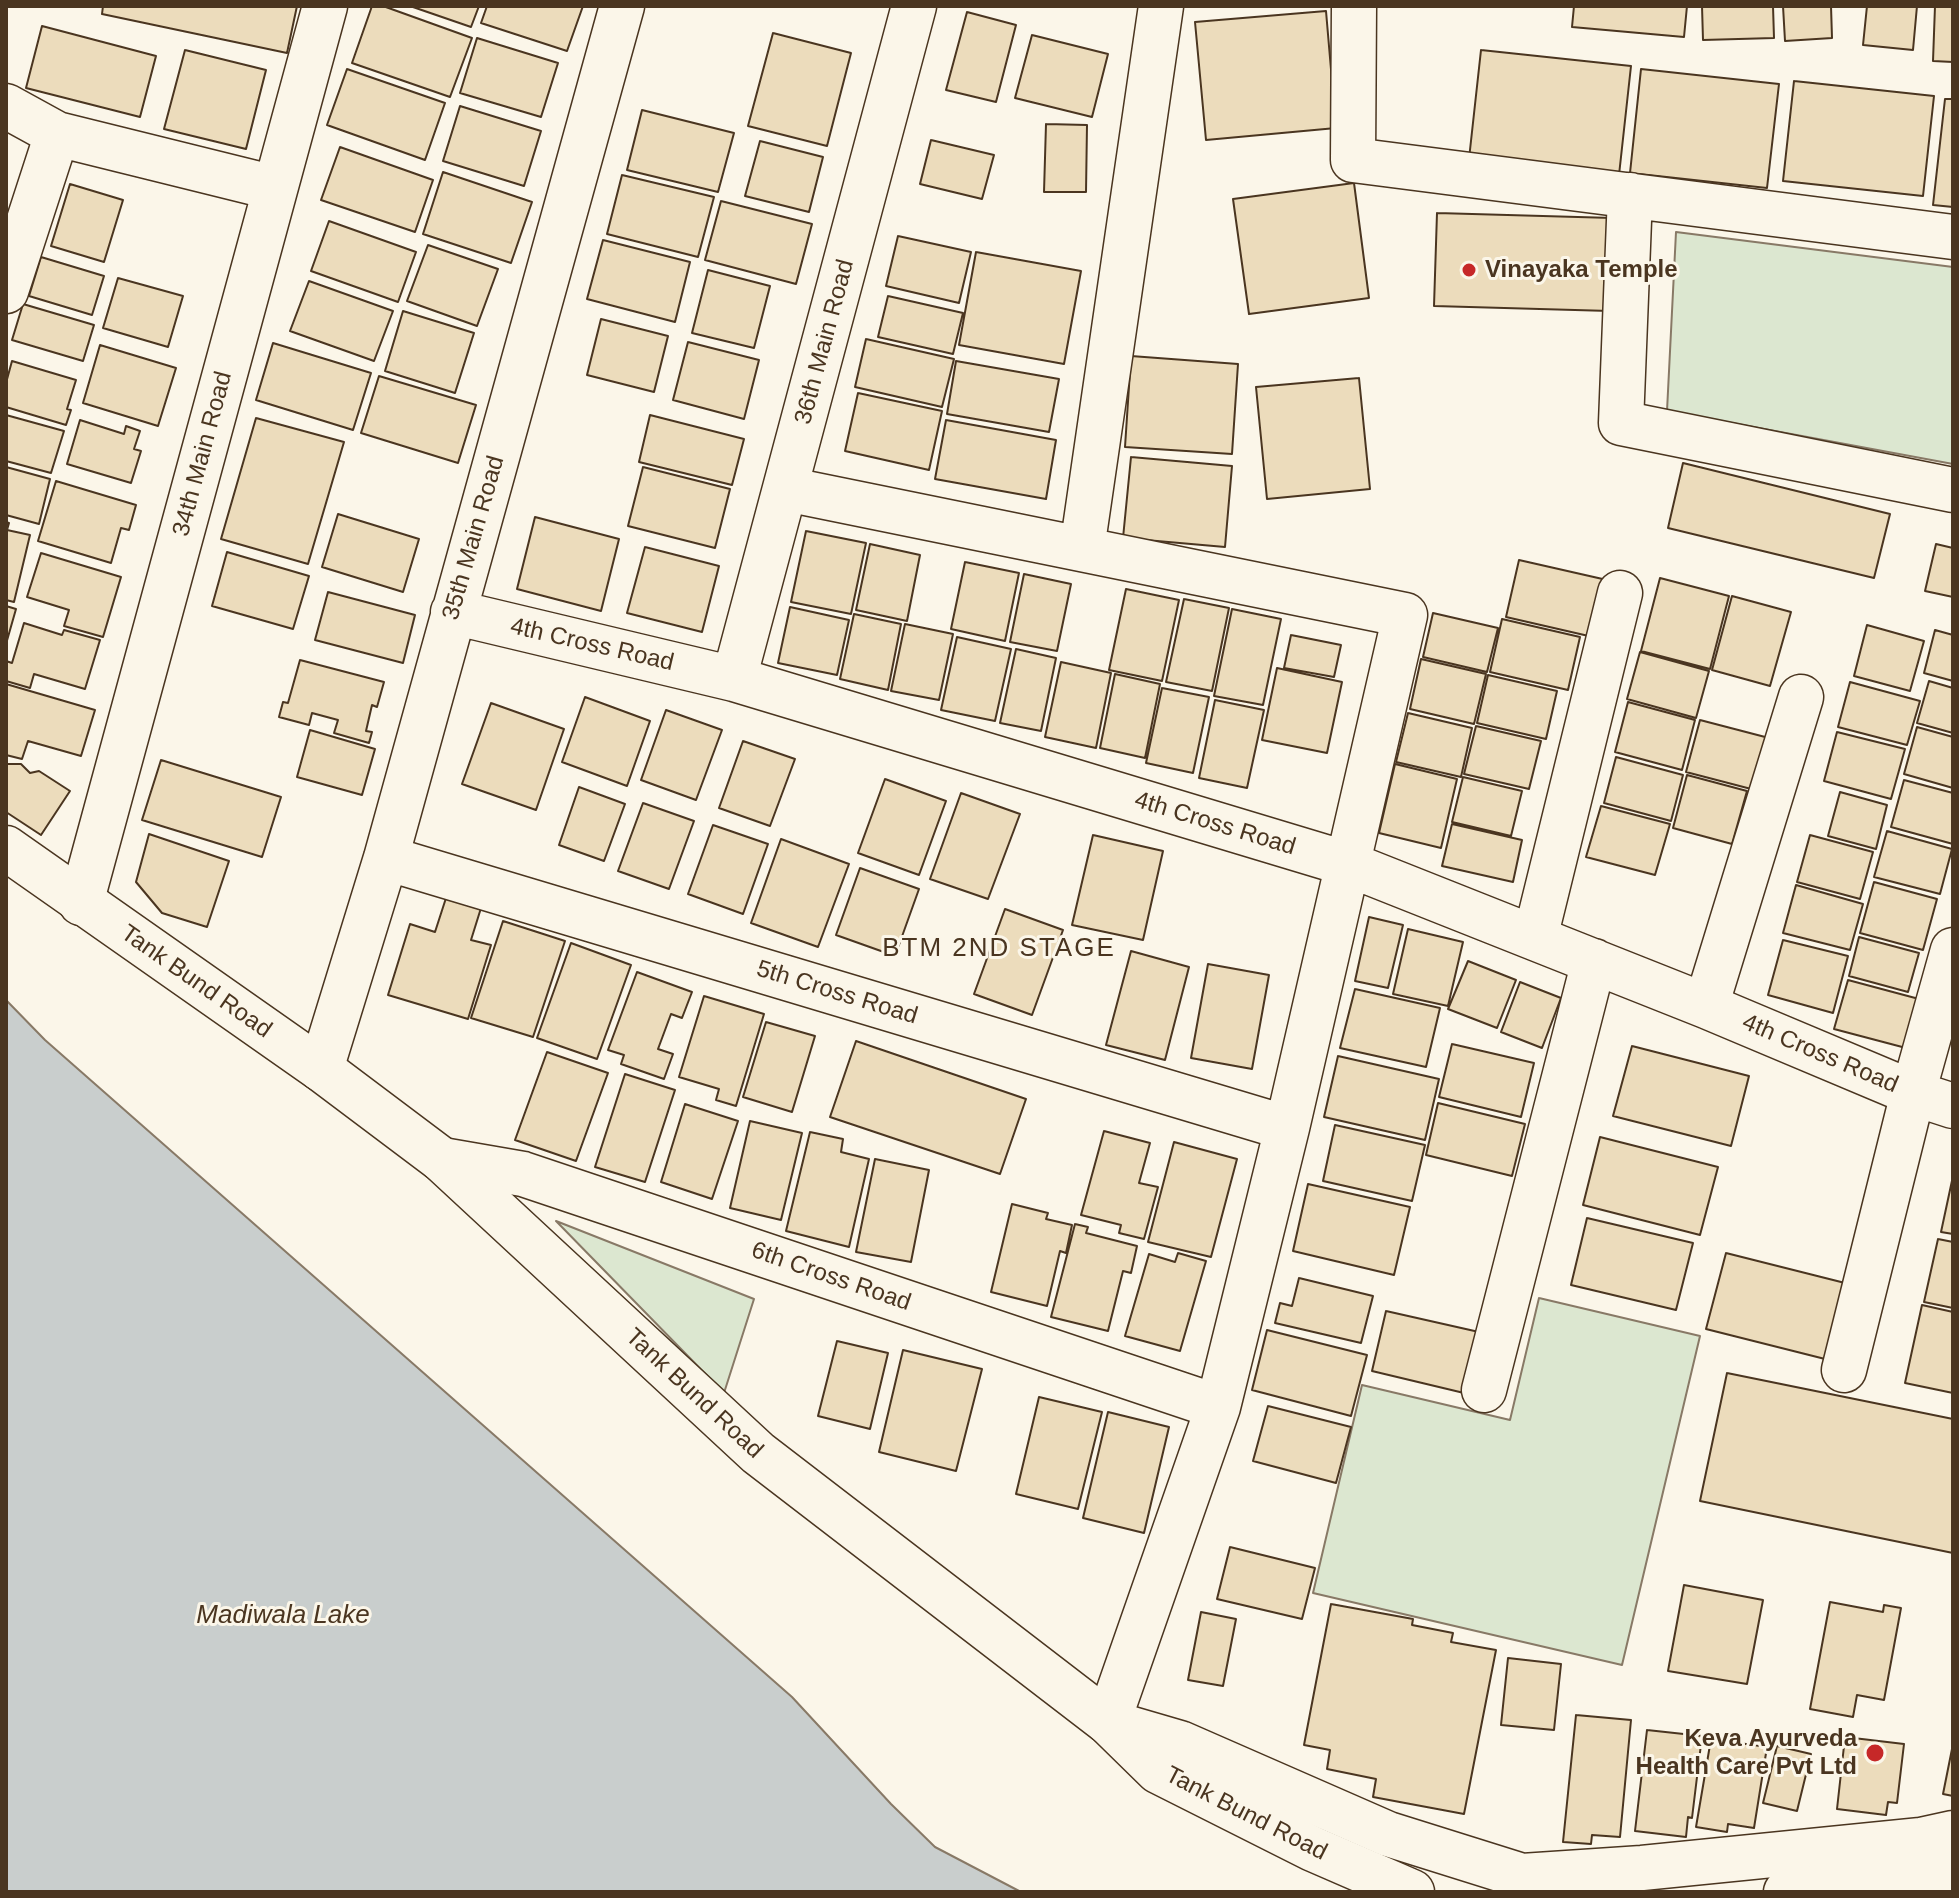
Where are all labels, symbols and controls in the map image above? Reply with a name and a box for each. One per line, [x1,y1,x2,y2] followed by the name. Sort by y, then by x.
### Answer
[789,256,861,428] street label: 36th Main Road
[1485,256,1678,284] place label: Vinayaka Temple
[1460,261,1478,279] marker: Vinayaka Temple
[167,368,239,540] street label: 34th Main Road
[437,453,511,623] street label: 35th Main Road
[508,612,676,678] street label: 4th Cross Road
[1131,786,1299,862] street label: 4th Cross Road
[115,919,277,1045] street label: Tank Bund Road
[882,933,1116,965] district label: BTM 2ND STAGE
[753,955,921,1031] street label: 5th Cross Road
[1738,1008,1902,1100] street label: 4th Cross Road
[747,1236,915,1318] street label: 6th Cross Road
[619,1323,769,1465] street label: Tank Bund Road
[196,1600,370,1632] water label: Madiwala Lake
[1636,1725,1857,1781] place label: Keva Ayurveda Health Care Pvt Ltd
[1864,1742,1886,1764] marker: Keva Ayurveda Health Care Pvt Ltd
[1160,1761,1332,1867] street label: Tank Bund Road

